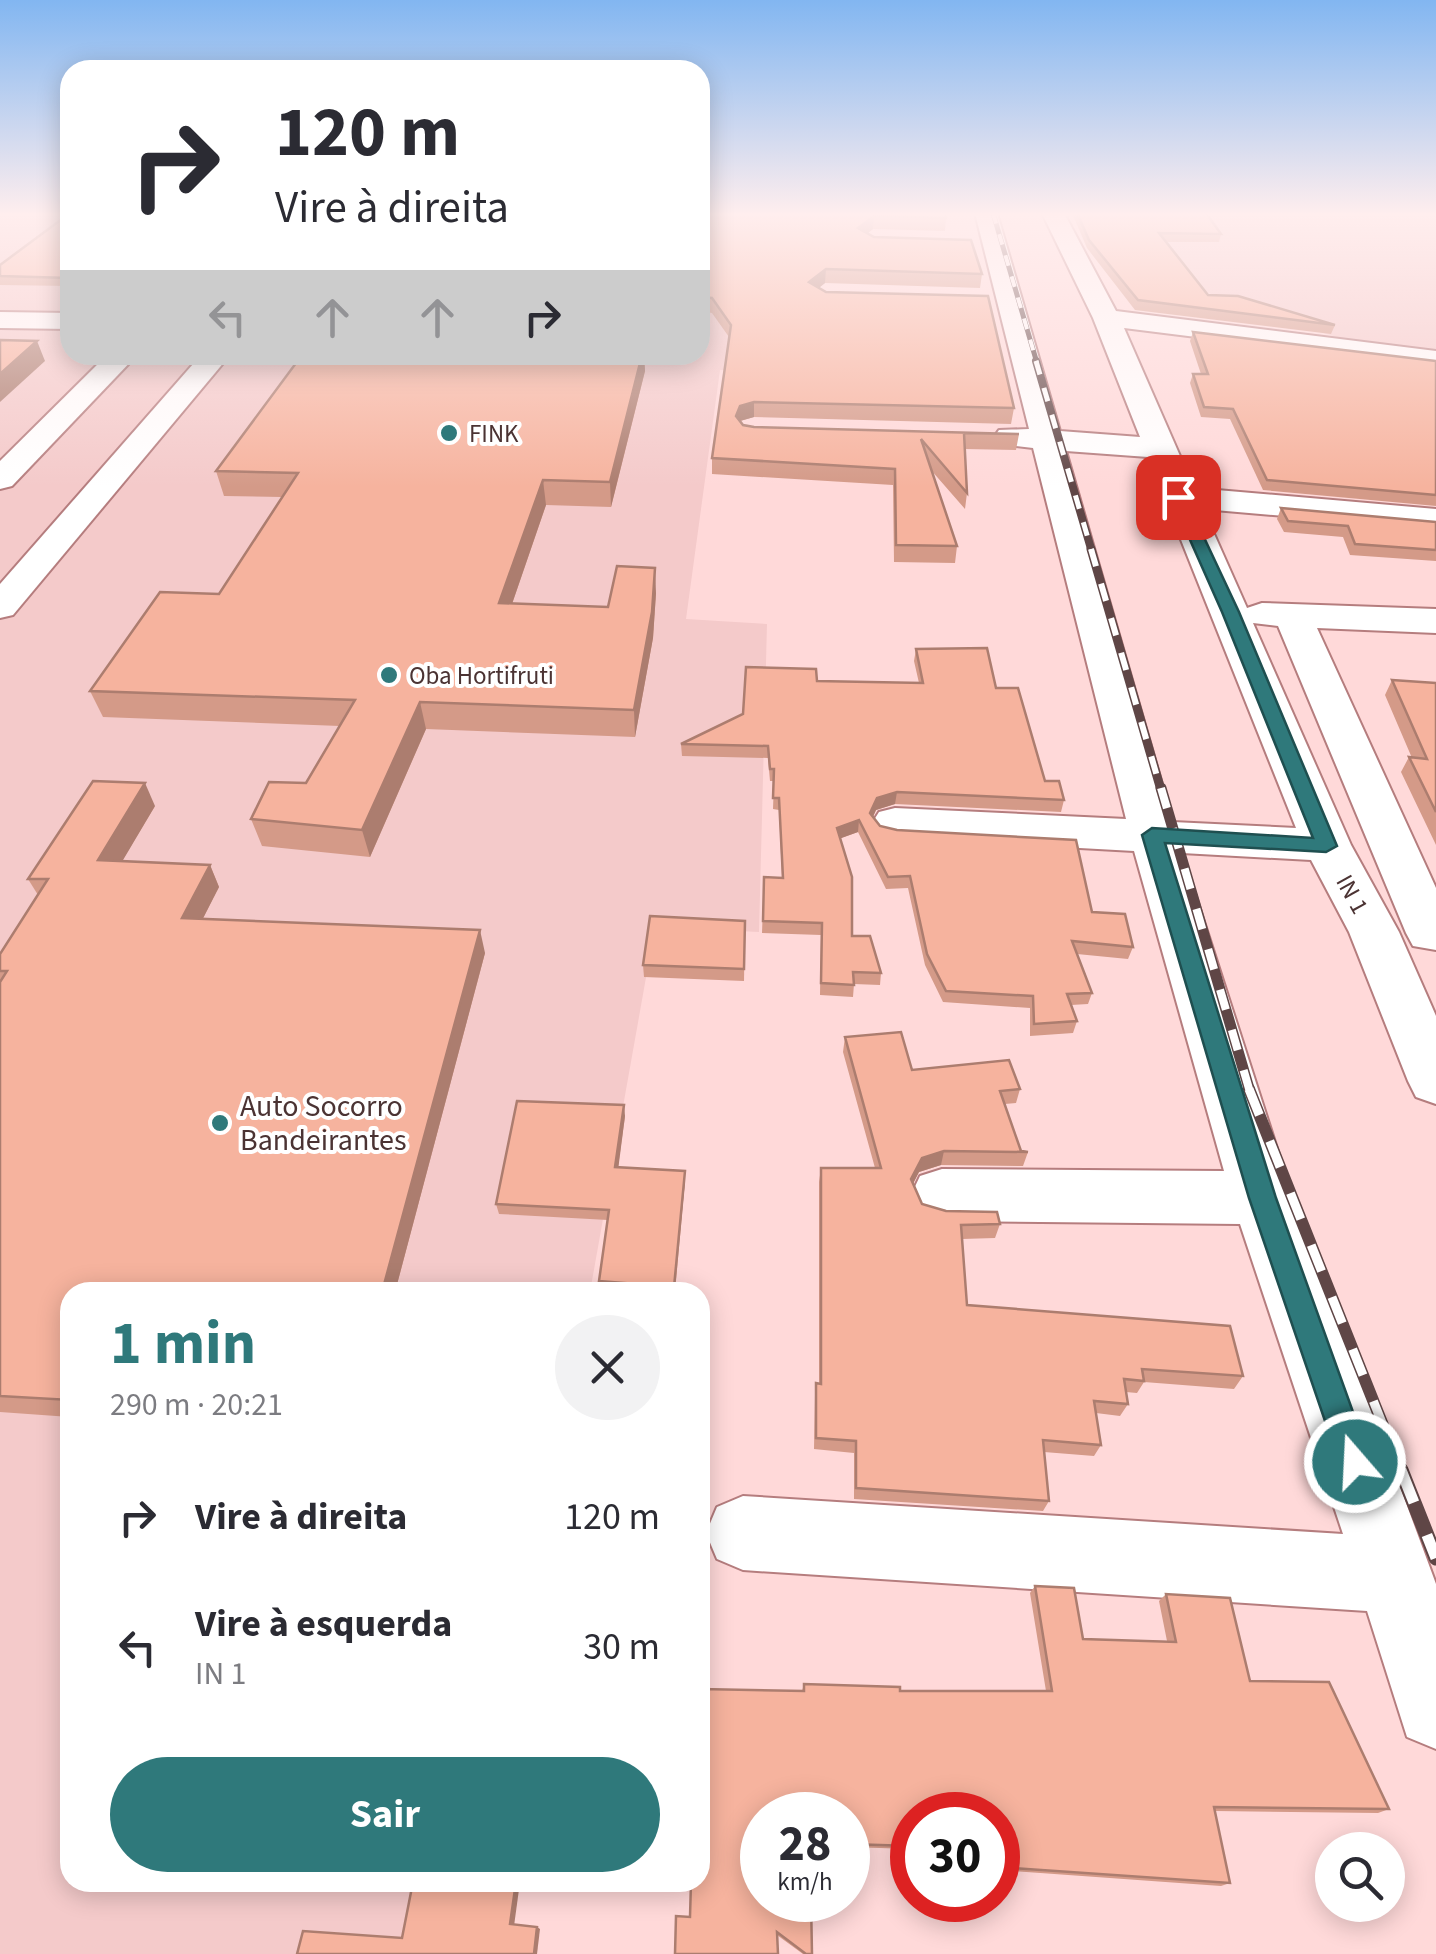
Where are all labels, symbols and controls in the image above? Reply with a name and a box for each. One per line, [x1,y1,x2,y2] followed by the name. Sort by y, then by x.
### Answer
[275,83,460,183] text: 120 m
[110,100,240,230] icon: right
[275,176,509,240] text: Vire à direita
[200,290,255,345] icon: left
[305,290,360,345] icon: ahead
[410,290,465,345] icon: ahead
[515,290,570,345] icon: right
[469,416,519,452] place label: FINK
[438,422,460,444] marker: FINK
[1136,455,1221,540] pin
[1151,470,1206,525] icon: arrive
[409,658,554,694] place label: Oba Hortifruti
[378,664,400,686] marker: Oba Hortifruti
[1327,868,1378,921] street label: IN 1
[240,1085,407,1162] place label: Auto Socorro Bandeirantes
[209,1112,231,1134] marker: Auto Socorro Bandeirantes
[110,1302,256,1387] text: 1 min
[555,1315,660,1420] button: close
[110,1382,283,1428] text: 290 m · 20:21
[1303,1410,1407,1514] position arrow
[110,1490,165,1545] icon: right
[195,1490,407,1544] text: Vire à direita
[564,1490,660,1544] text: 120 m
[195,1597,452,1651] text: Vire à esquerda
[110,1620,165,1675] icon: left
[583,1620,660,1674] text: 30 m
[195,1651,246,1697] text: IN 1
[110,1757,660,1872] button: Sair
[890,1792,1020,1922] speed limit sign: 30
[779,1809,831,1880] text: 28
[1315,1832,1405,1922] map controls
[1315,1832,1405,1922] button: search
[777,1864,833,1900] text: km/h

